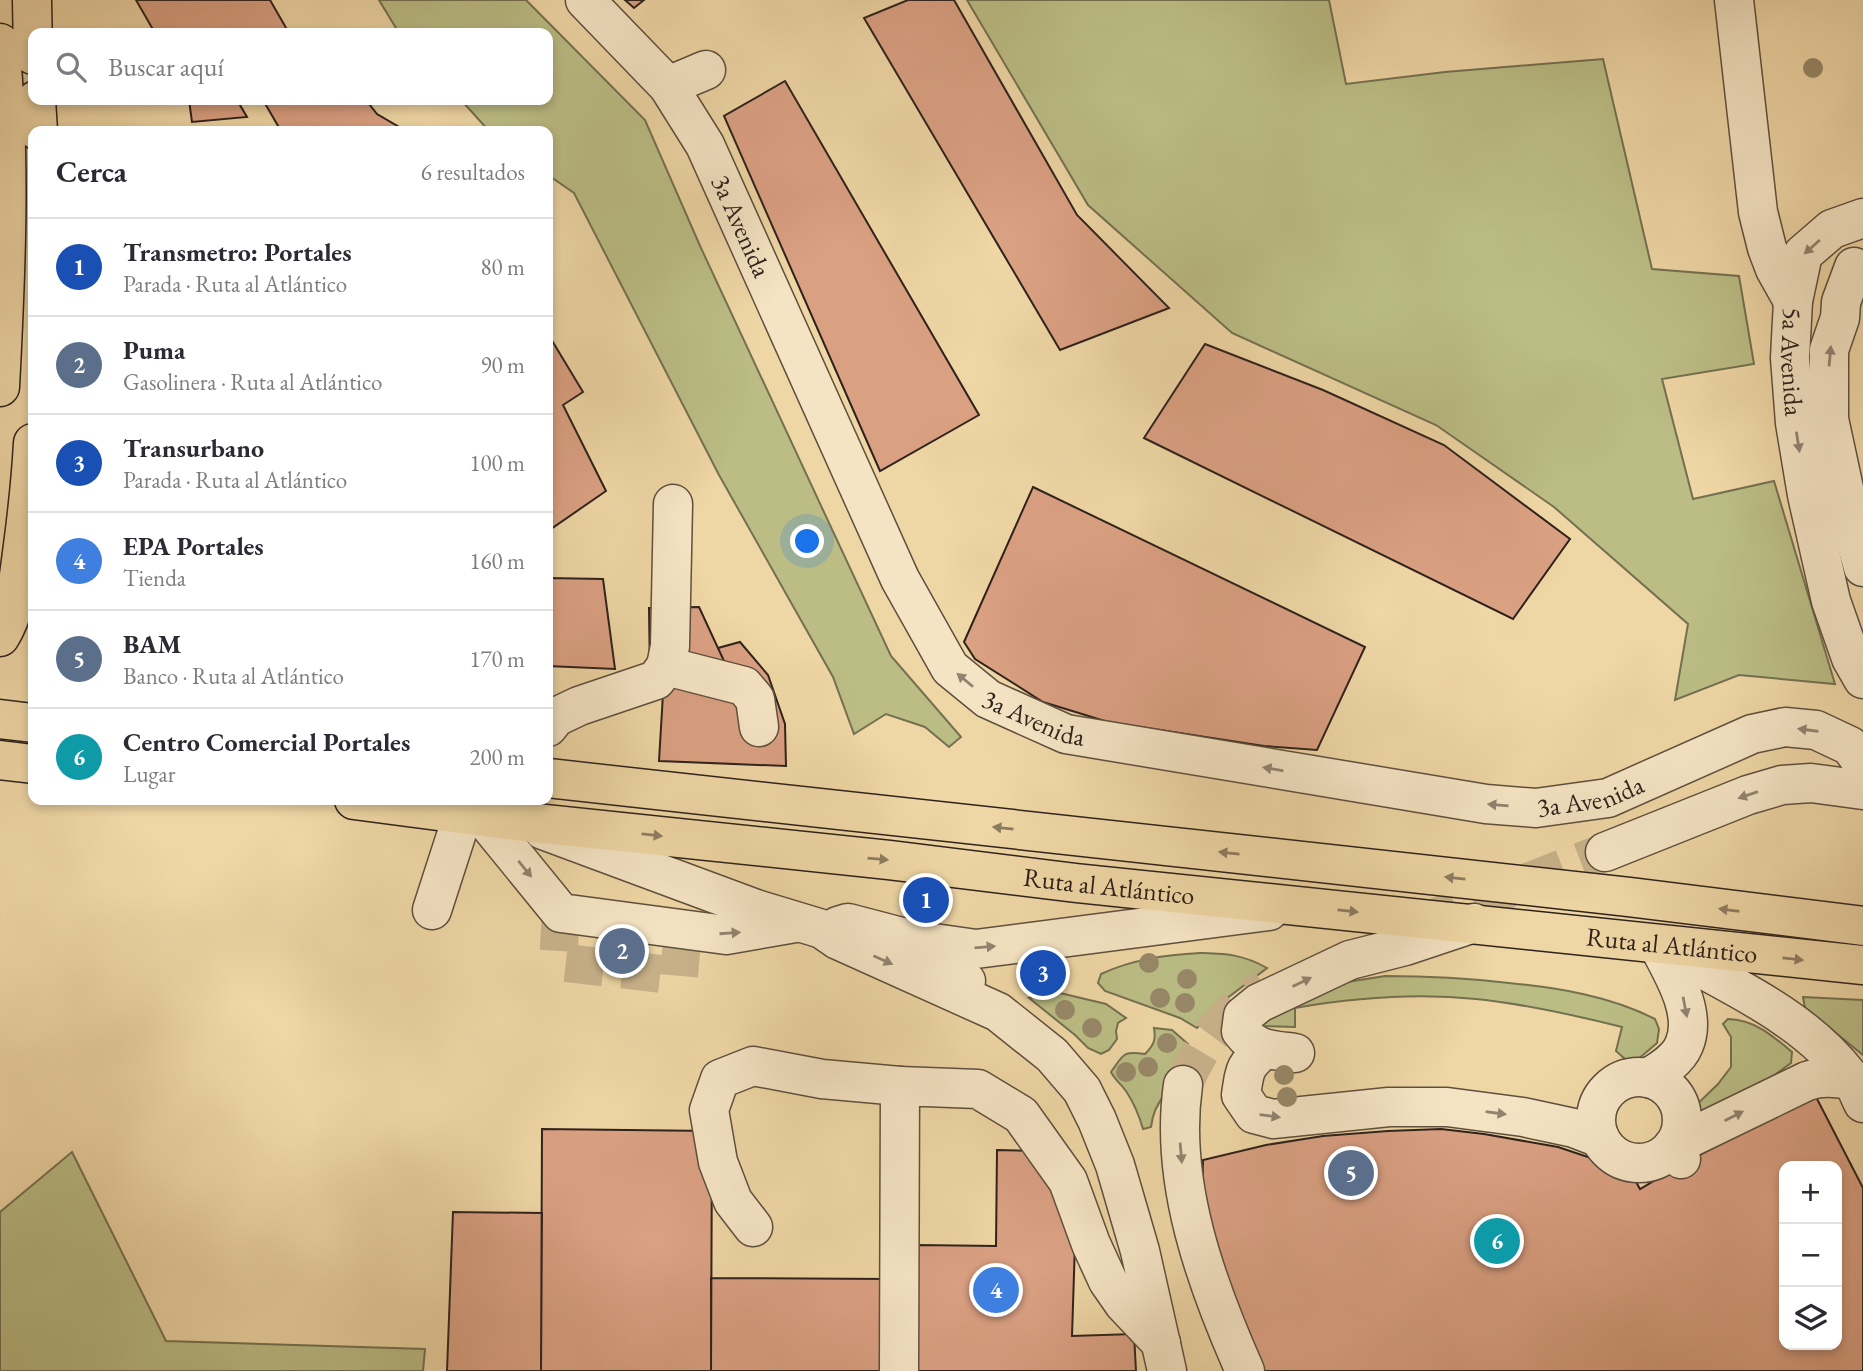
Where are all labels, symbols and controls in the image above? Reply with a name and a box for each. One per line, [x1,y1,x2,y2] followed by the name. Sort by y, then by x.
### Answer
[28,28,553,105] search box
[52,48,90,86] icon: search
[108,50,224,84] text: Buscar aquí
[56,152,127,191] text: Cerca
[421,157,525,187] text: 6 resultados
[704,169,779,283] street label: 3a Avenida
[123,235,352,269] text: Transmetro: Portales
[1804,238,1821,254] one-way arrow
[73,252,85,282] text: 1
[480,252,525,282] text: 80 m
[123,269,347,299] text: Parada · Ruta al Atlántico
[1773,306,1811,418] street label: 5a Avenida
[123,333,185,367] text: Puma
[1825,344,1836,366] one-way arrow
[73,350,85,380] text: 2
[480,350,525,380] text: 90 m
[123,367,382,397] text: Gasolinera · Ruta al Atlántico
[123,431,264,465] text: Transurbano
[1793,431,1804,453] one-way arrow
[73,448,85,478] text: 3
[469,448,525,478] text: 100 m
[123,465,347,495] text: Parada · Ruta al Atlántico
[790,524,824,558] your location
[123,529,264,563] text: EPA Portales
[73,546,85,576] text: 4
[469,546,525,576] text: 160 m
[123,563,186,593] text: Tienda
[123,627,181,661] text: BAM
[73,644,85,674] text: 5
[469,644,525,674] text: 170 m
[123,661,344,691] text: Banco · Ruta al Atlántico
[956,673,973,688] one-way arrow
[977,682,1088,754] street label: 3a Avenida
[1797,724,1819,735] one-way arrow
[123,725,410,759] text: Centro Comercial Portales
[73,742,85,772] text: 6
[469,742,525,772] text: 200 m
[123,759,175,789] text: Lugar
[1262,763,1284,774] one-way arrow
[1535,767,1649,825] street label: 3a Avenida
[1737,790,1758,801] one-way arrow
[1486,799,1508,810] one-way arrow
[991,822,1013,833] one-way arrow
[641,830,663,841] one-way arrow
[1218,847,1240,858] one-way arrow
[867,854,889,865] one-way arrow
[517,860,532,877] one-way arrow
[1022,860,1196,912] street label: Ruta al Atlántico
[1444,872,1466,883] one-way arrow
[903,874,949,926] pin: 1
[1718,904,1740,915] one-way arrow
[1337,906,1359,917] one-way arrow
[1585,919,1759,971] street label: Ruta al Atlántico
[599,925,645,977] pin: 2
[719,927,741,938] one-way arrow
[974,941,996,952] one-way arrow
[1020,947,1066,999] pin: 3
[1782,953,1804,964] one-way arrow
[873,954,893,966] one-way arrow
[1292,976,1312,988] one-way arrow
[1680,996,1691,1018] one-way arrow
[1485,1108,1507,1119] one-way arrow
[1259,1111,1281,1122] one-way arrow
[1724,1111,1744,1122] one-way arrow
[1176,1142,1187,1164] one-way arrow
[1328,1147,1374,1199] pin: 5
[1779,1161,1842,1350] map controls
[1779,1161,1842,1224] button: +
[1474,1215,1520,1267] pin: 6
[1779,1224,1842,1287] button: −
[973,1264,1019,1316] pin: 4
[1779,1287,1842,1350] button: layers

